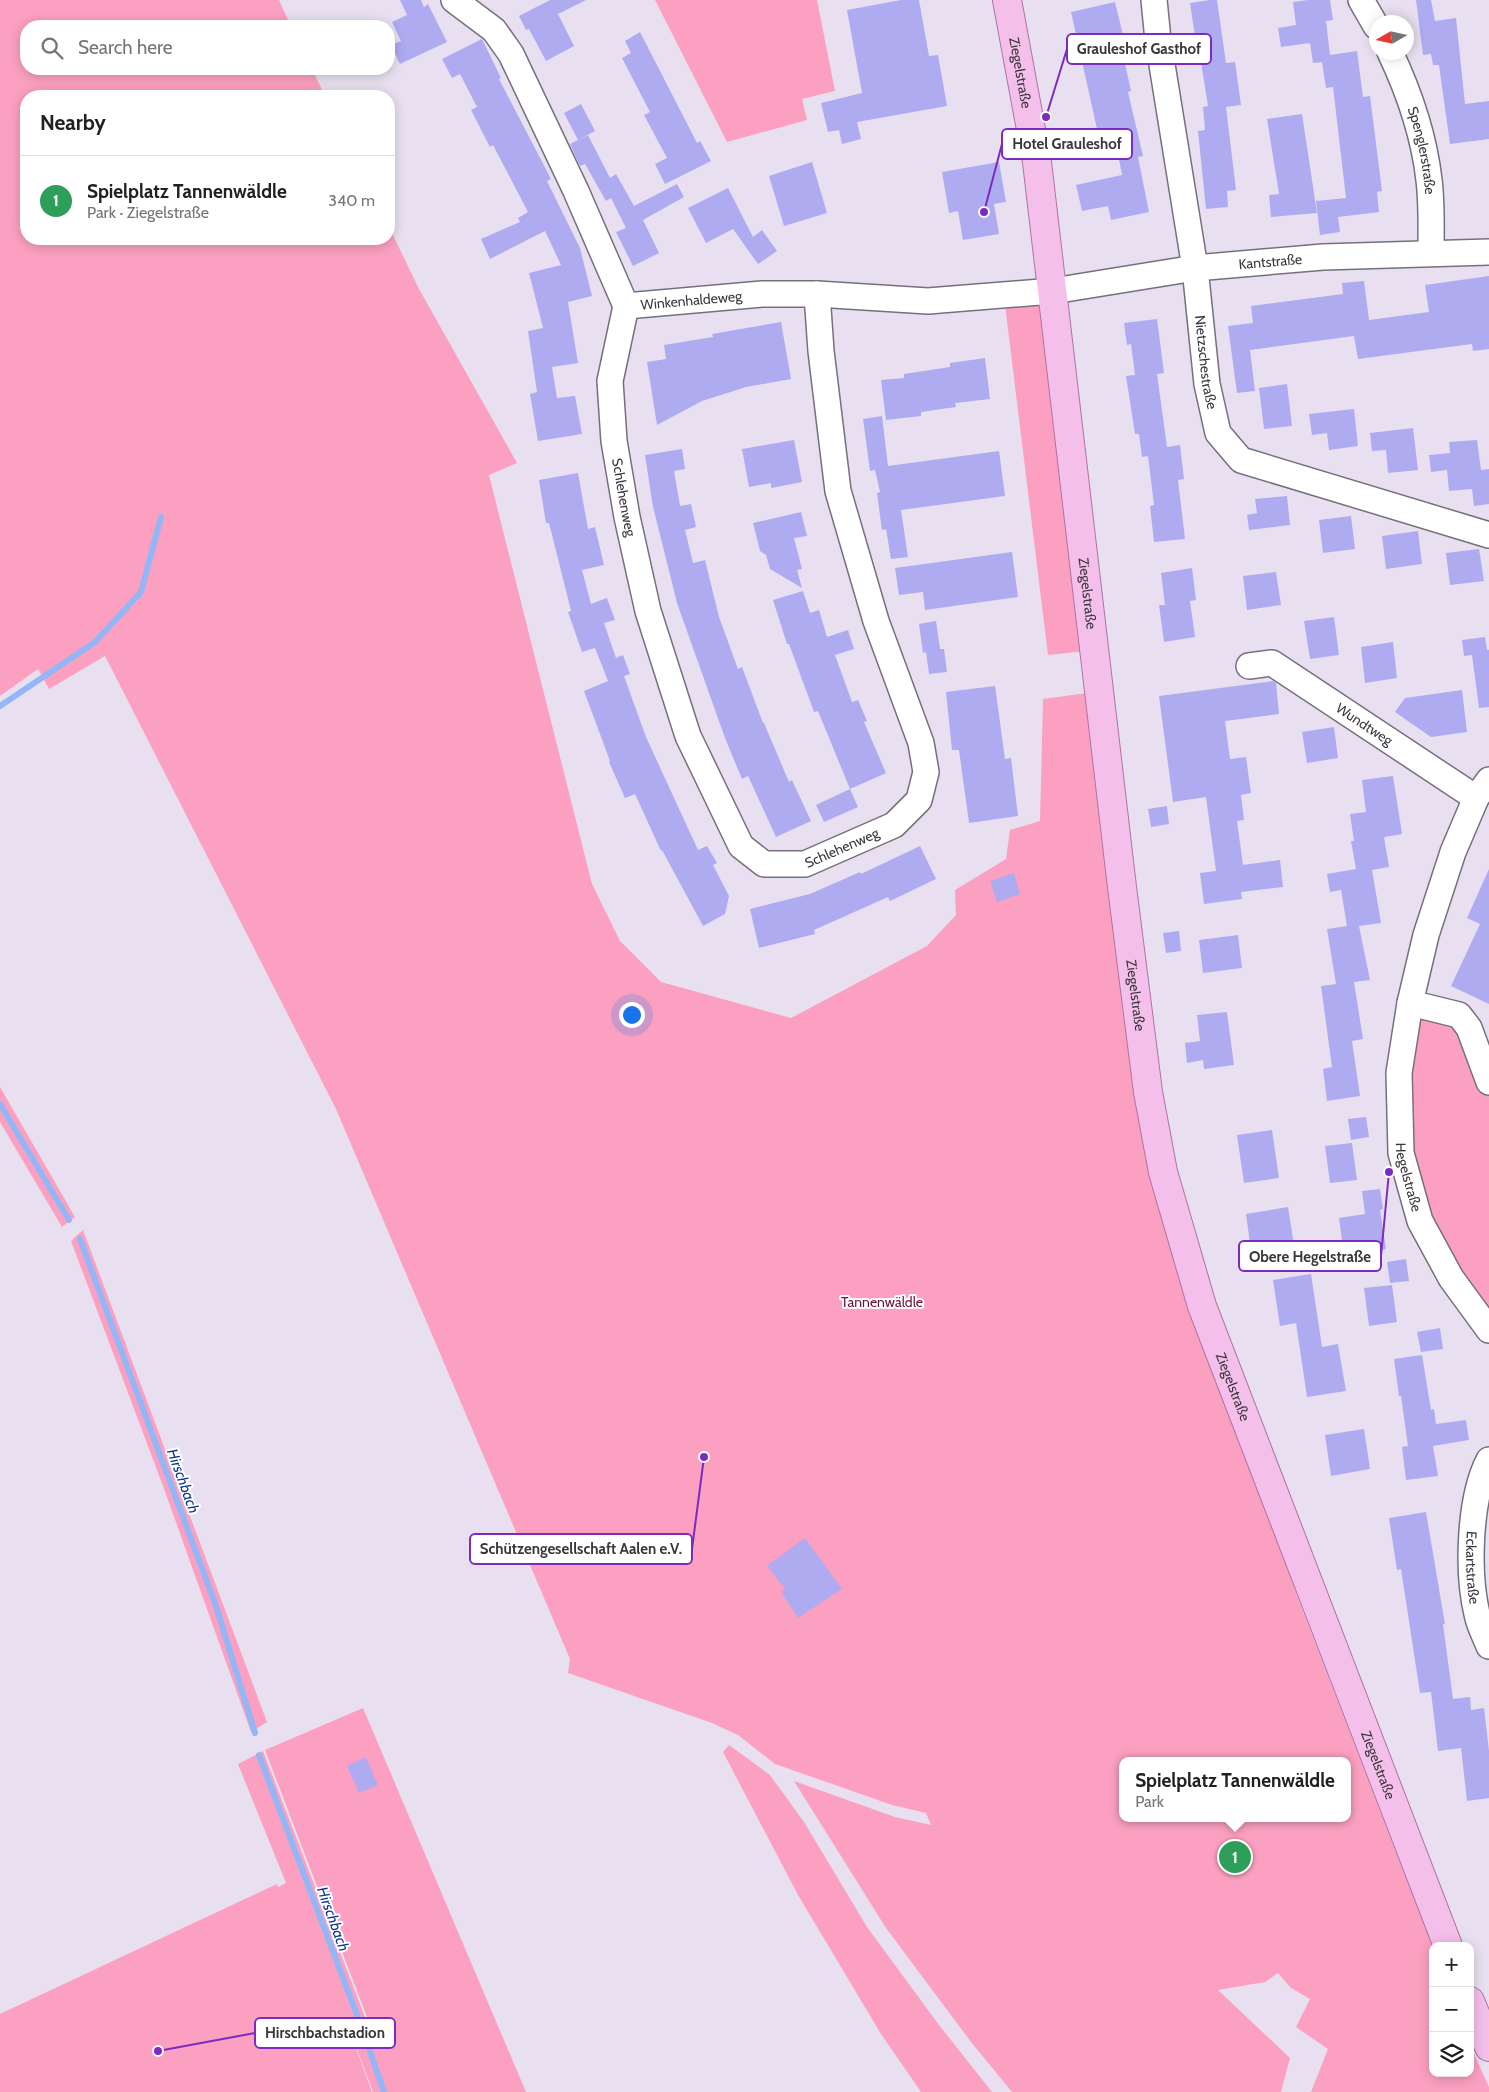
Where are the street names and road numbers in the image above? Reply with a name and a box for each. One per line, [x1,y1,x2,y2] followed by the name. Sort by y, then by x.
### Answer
[1005,36,1036,110] street label: Ziegelstraße
[1404,104,1439,195] street label: Spenglerstraße
[1238,250,1303,273] street label: Kantstraße
[640,287,744,314] street label: Winkenhaldeweg
[1191,314,1221,411] street label: Nietzschestraße
[608,457,640,539] street label: Schlehenweg
[1074,557,1101,630] street label: Ziegelstraße
[1332,699,1397,750] street label: Wundtweg
[802,823,883,872] street label: Schlehenweg
[1122,959,1149,1032] street label: Ziegelstraße
[1392,1142,1426,1214] street label: Hegelstraße
[1212,1350,1254,1424] street label: Ziegelstraße
[1462,1531,1484,1605] street label: Eckartstraße
[1357,1728,1400,1802] street label: Ziegelstraße

